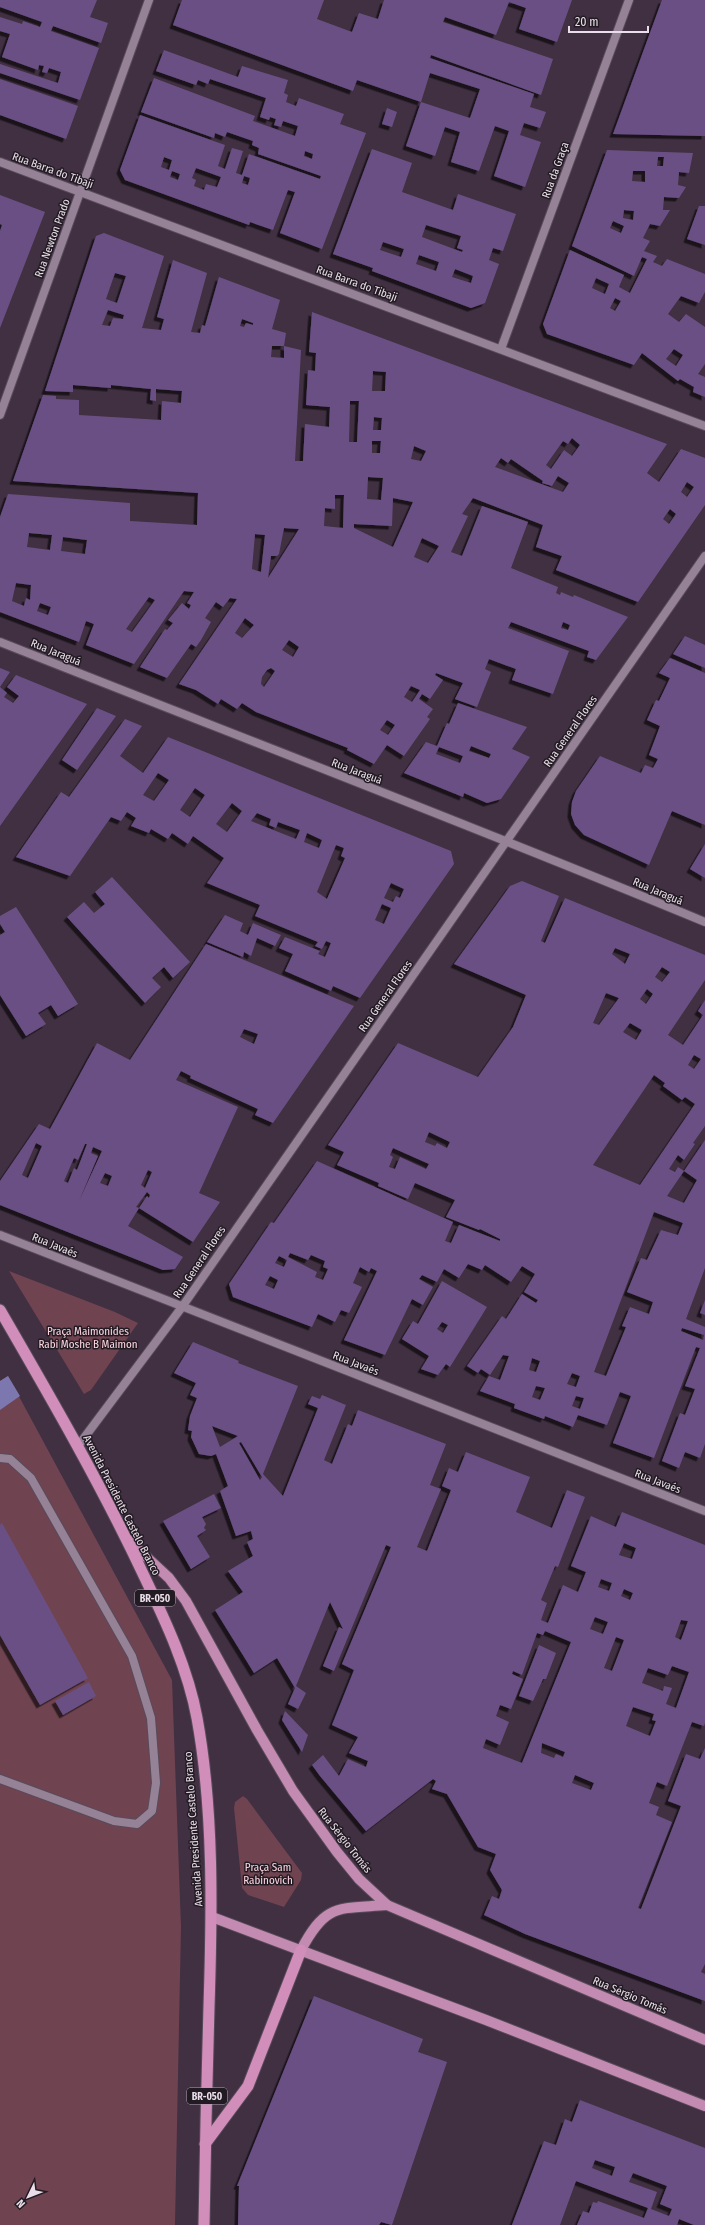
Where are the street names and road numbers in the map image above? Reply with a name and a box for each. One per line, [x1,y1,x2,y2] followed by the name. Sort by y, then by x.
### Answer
[539,140,572,200] street label: Rua da Graça
[11,150,95,191] street label: Rua Barra do Tibaji
[32,197,73,279] street label: Rua Newton Prado
[315,263,399,304] street label: Rua Barra do Tibaji
[29,636,83,668] street label: Rua Jaraguá
[541,693,600,769] street label: Rua General Flores
[330,756,384,787] street label: Rua Jaraguá
[631,875,685,908] street label: Rua Jaraguá
[356,958,415,1034] street label: Rua General Flores
[171,1224,228,1301] street label: Rua General Flores
[30,1230,80,1261] street label: Rua Javaés
[331,1349,381,1378] street label: Rua Javaés
[80,1433,163,1578] street label: Avenida Presidente Castelo Branco
[633,1467,683,1496] street label: Rua Javaés
[135,1590,175,1606] road number: BR-050
[182,1751,205,1907] street label: Avenida Presidente Castelo Branco
[315,1805,374,1876] street label: Rua Sérgio Tomás
[591,1974,669,2017] street label: Rua Sérgio Tomás
[187,2088,227,2104] road number: BR-050

